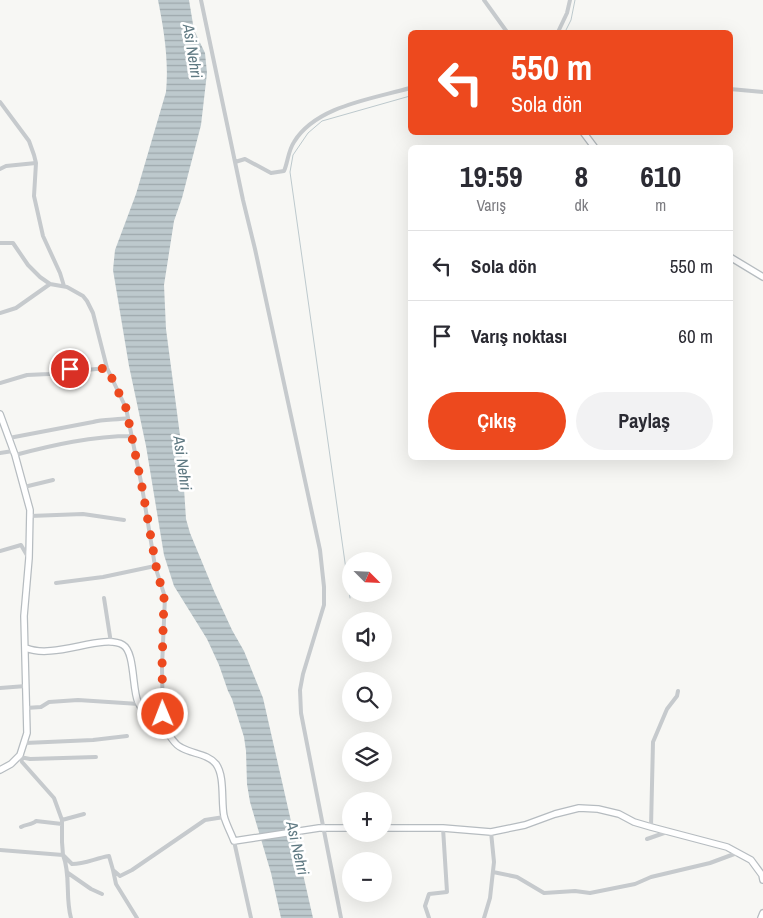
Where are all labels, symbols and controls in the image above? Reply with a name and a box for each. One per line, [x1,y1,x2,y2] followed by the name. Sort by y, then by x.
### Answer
[178,21,208,80] water label: Asi Nehri
[511,44,592,91] text: 550 m
[428,50,493,115] icon: left
[511,89,582,119] text: Sola dön
[460,156,523,196] text: 19:59
[575,156,588,196] text: 8
[640,156,681,196] text: 610
[476,194,506,216] text: Varış
[574,194,588,216] text: dk
[655,194,666,216] text: m
[428,252,456,280] icon: left
[471,253,537,279] text: Sola dön
[670,253,713,279] text: 550 m
[428,322,456,350] icon: arrive
[471,323,567,349] text: Varış noktası
[678,323,713,349] text: 60 m
[49,348,91,390] pin
[56,355,84,383] icon: arrive
[428,392,566,450] button: Çıkış
[576,392,713,450] button: Paylaş
[168,433,198,492] water label: Asi Nehri
[342,552,392,602] north arrow
[342,552,392,902] map controls
[342,612,392,662] button: sound
[342,672,392,722] button: search
[136,687,188,739] position arrow
[342,732,392,782] button: layers
[342,792,392,842] button: +
[281,818,315,877] water label: Asi Nehri
[342,852,392,902] button: −

